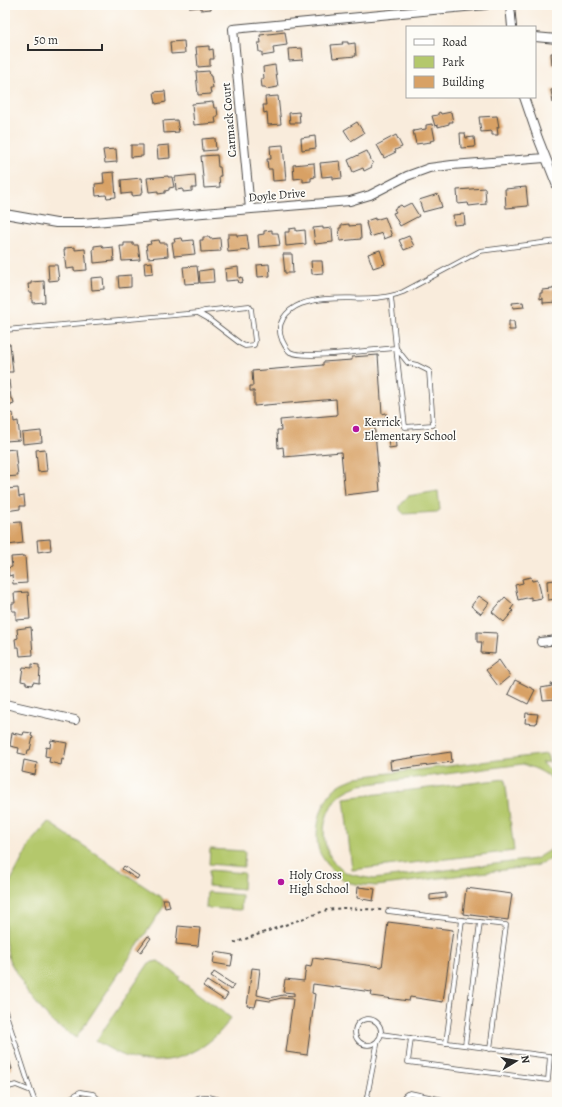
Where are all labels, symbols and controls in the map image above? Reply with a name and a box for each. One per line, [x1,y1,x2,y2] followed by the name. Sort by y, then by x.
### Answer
[28,26,102,52] scale bar
[406,26,536,98] legend
[34,32,58,48] text: 50 m
[442,34,468,50] text: Road
[442,54,465,70] text: Park
[442,74,484,90] text: Building
[218,82,240,158] street label: Carmack Court
[248,185,306,205] street label: Doyle Drive
[364,414,456,444] place label: Kerrick Elementary School
[351,424,361,434] marker: Kerrick Elementary School
[289,867,349,897] place label: Holy Cross High School
[276,877,286,887] marker: Holy Cross High School
[496,1041,536,1081] north arrow
[517,1054,533,1065] text: N

